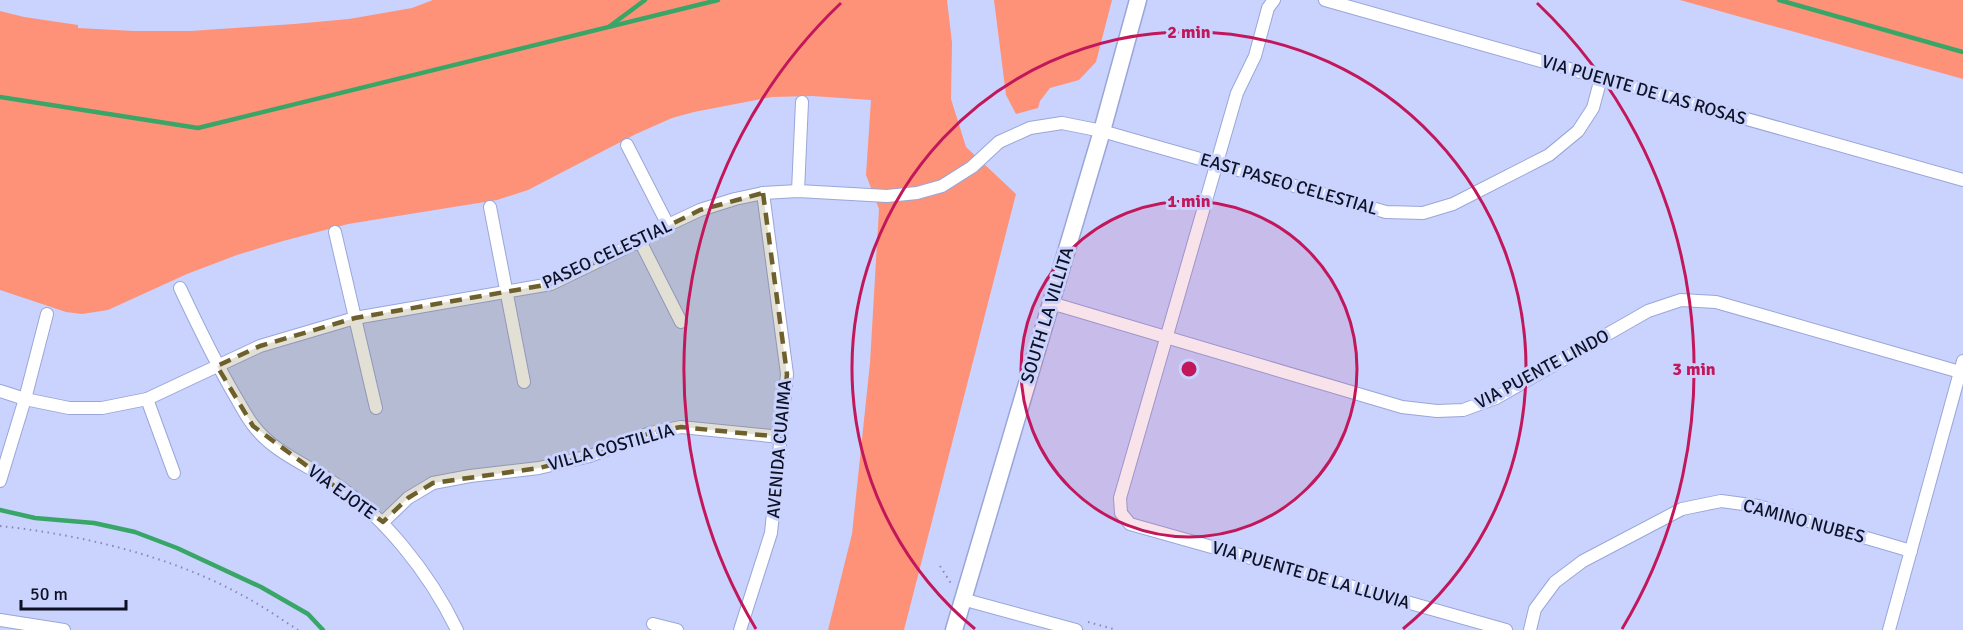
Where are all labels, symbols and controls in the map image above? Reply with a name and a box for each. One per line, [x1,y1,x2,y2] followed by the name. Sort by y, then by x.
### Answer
[1167,21,1211,43] text: 2 min
[1539,50,1749,130] street label: VIA PUENTE DE LAS ROSAS
[1198,148,1380,220] street label: EAST PASEO CELESTIAL
[1167,190,1211,212] text: 1 min
[539,214,675,294] street label: PASEO CELESTIAL
[1016,244,1078,386] street label: SOUTH LA VILLITA
[1471,324,1613,414] street label: VIA PUENTE LINDO
[1672,358,1716,380] text: 3 min
[1179,359,1199,379] centre of rings
[762,379,796,519] street label: AVENIDA CUAIMA
[545,419,677,475] street label: VILLA COSTILLIA
[304,460,380,524] street label: VIA EJOTE
[1741,494,1867,548] street label: CAMINO NUBES
[1209,536,1413,614] street label: VIA PUENTE DE LA LLUVIA
[21,573,126,611] scale bar
[30,583,68,605] text: 50 m

